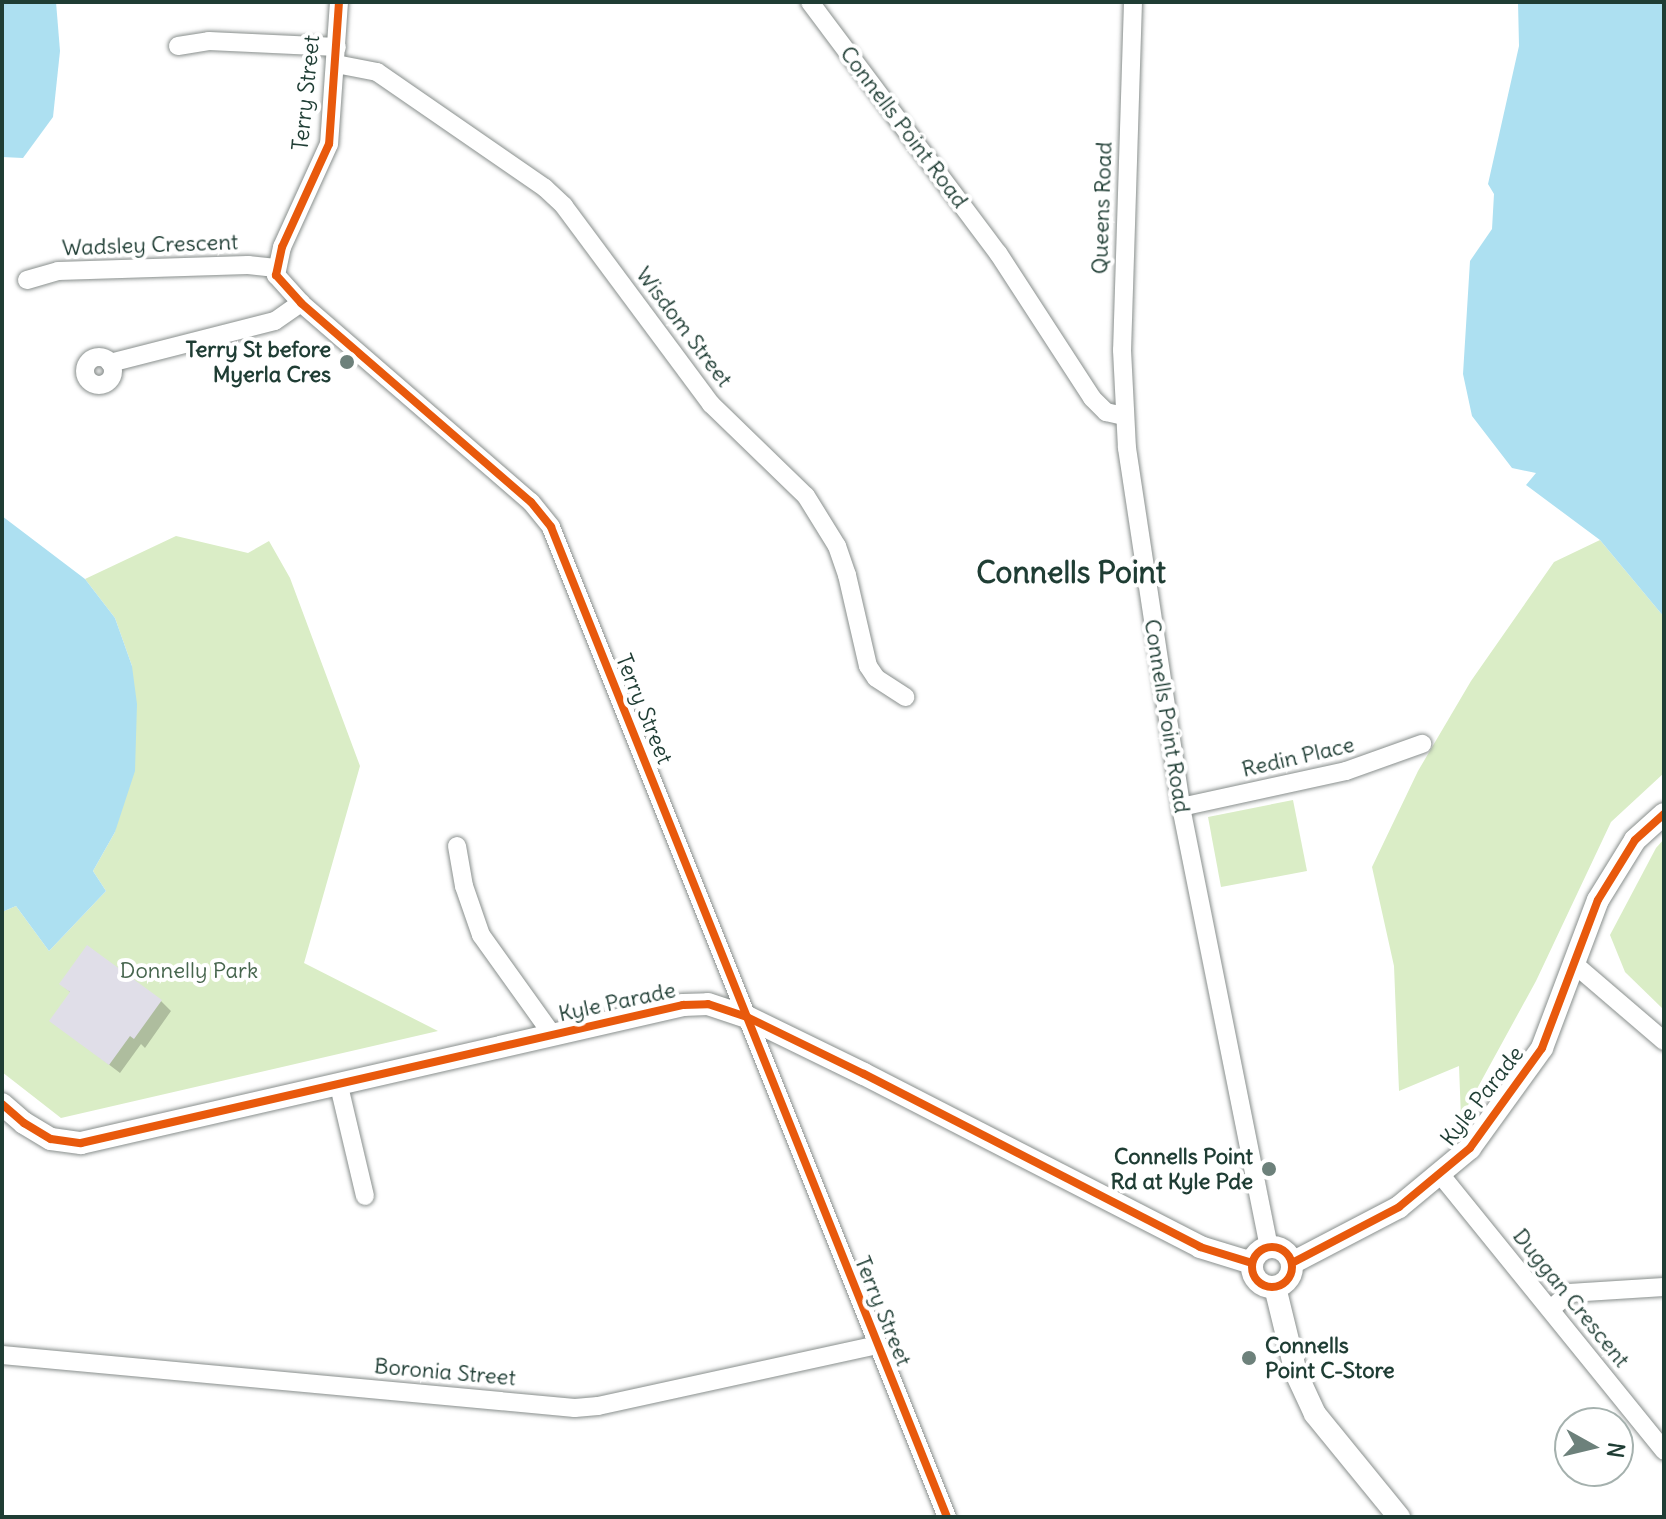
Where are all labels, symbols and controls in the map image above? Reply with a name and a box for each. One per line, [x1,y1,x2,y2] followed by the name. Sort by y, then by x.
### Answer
[287,34,325,152] street label: Terry Street
[835,41,973,213] street label: Connells Point Road
[1086,141,1118,275] street label: Queens Road
[61,229,239,261] street label: Wadsley Crescent
[630,262,738,392] street label: Wisdom Street
[186,336,331,388] place label: Terry St before Myerla Cres
[338,353,356,371] marker: Terry St before Myerla Cres
[976,554,1166,590] district label: Connells Point
[1139,617,1195,815] street label: Connells Point Road
[610,650,678,768] street label: Terry Street
[1239,731,1357,783] street label: Redin Place
[120,958,258,984] park label: Donnelly Park
[556,977,678,1027] street label: Kyle Parade
[1435,1041,1529,1151] street label: Kyle Parade
[1110,1143,1253,1194] place label: Connells Point Rd at Kyle Pde
[1260,1160,1278,1178] marker: Connells Point Rd at Kyle Pde
[1507,1223,1635,1373] street label: Duggan Crescent
[849,1252,917,1370] street label: Terry Street
[1265,1332,1395,1384] place label: Connells Point C-Store
[1240,1349,1258,1367] marker: Connells Point C-Store
[373,1353,517,1391] street label: Boronia Street
[1554,1407,1634,1487] north arrow
[1601,1441,1631,1460] text: N

